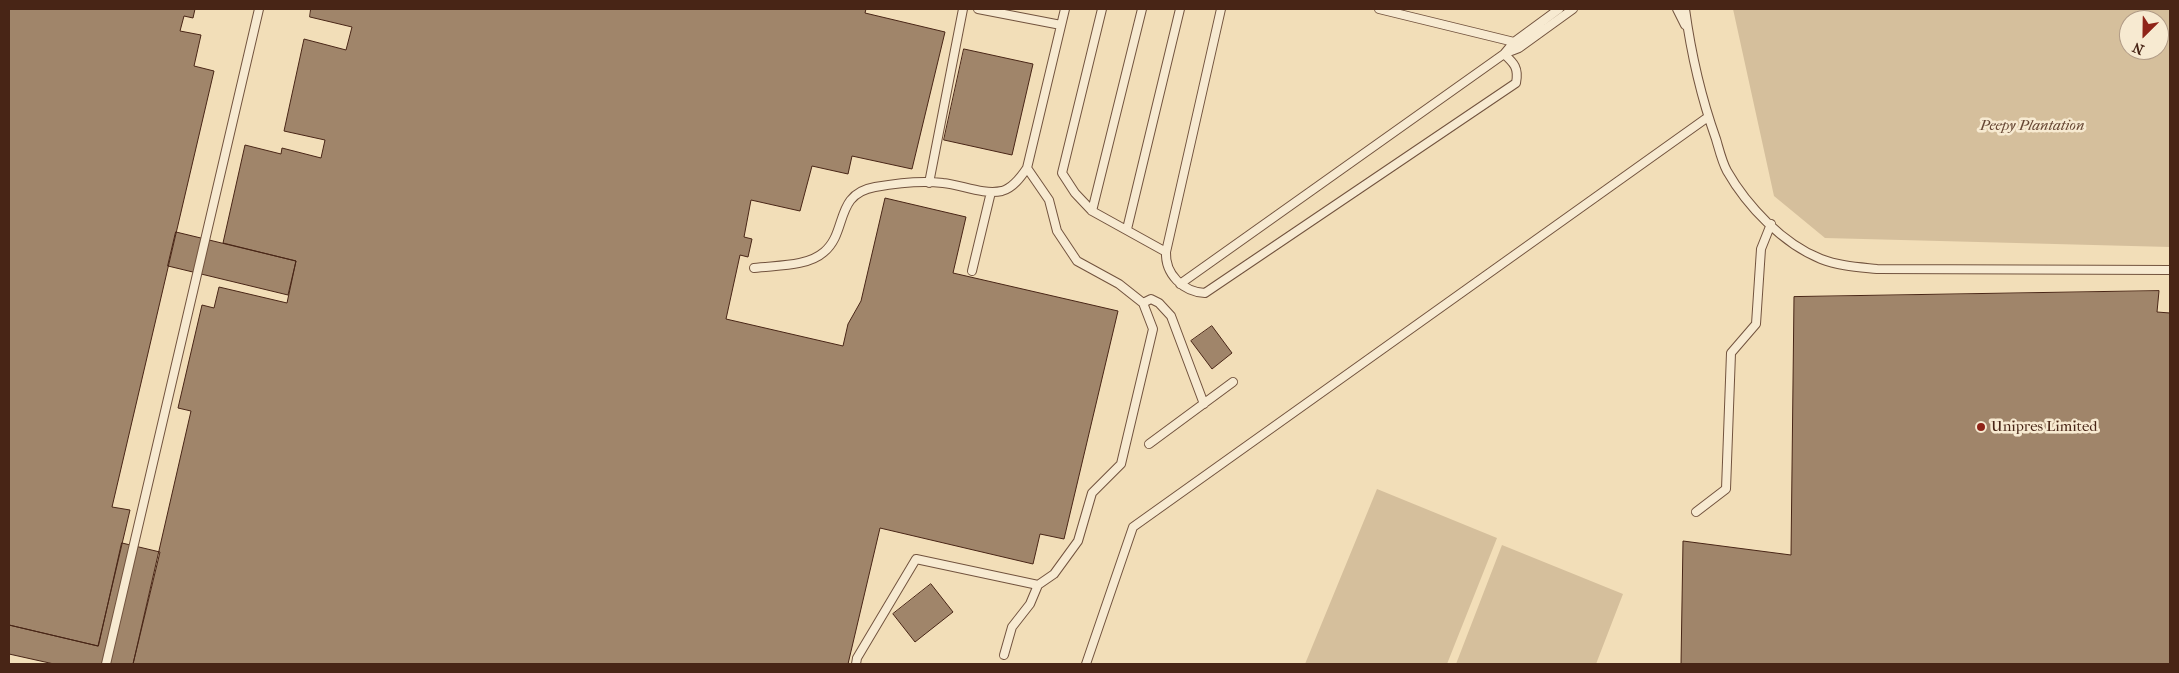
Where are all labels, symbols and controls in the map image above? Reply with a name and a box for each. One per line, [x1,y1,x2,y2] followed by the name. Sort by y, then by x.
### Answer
[2119,10,2169,60] north arrow
[2130,38,2147,58] text: N
[1980,117,2084,135] park label: Peepy Plantation
[1991,418,2098,436] place label: Unipres Limited
[1975,421,1987,433] marker: Unipres Limited

